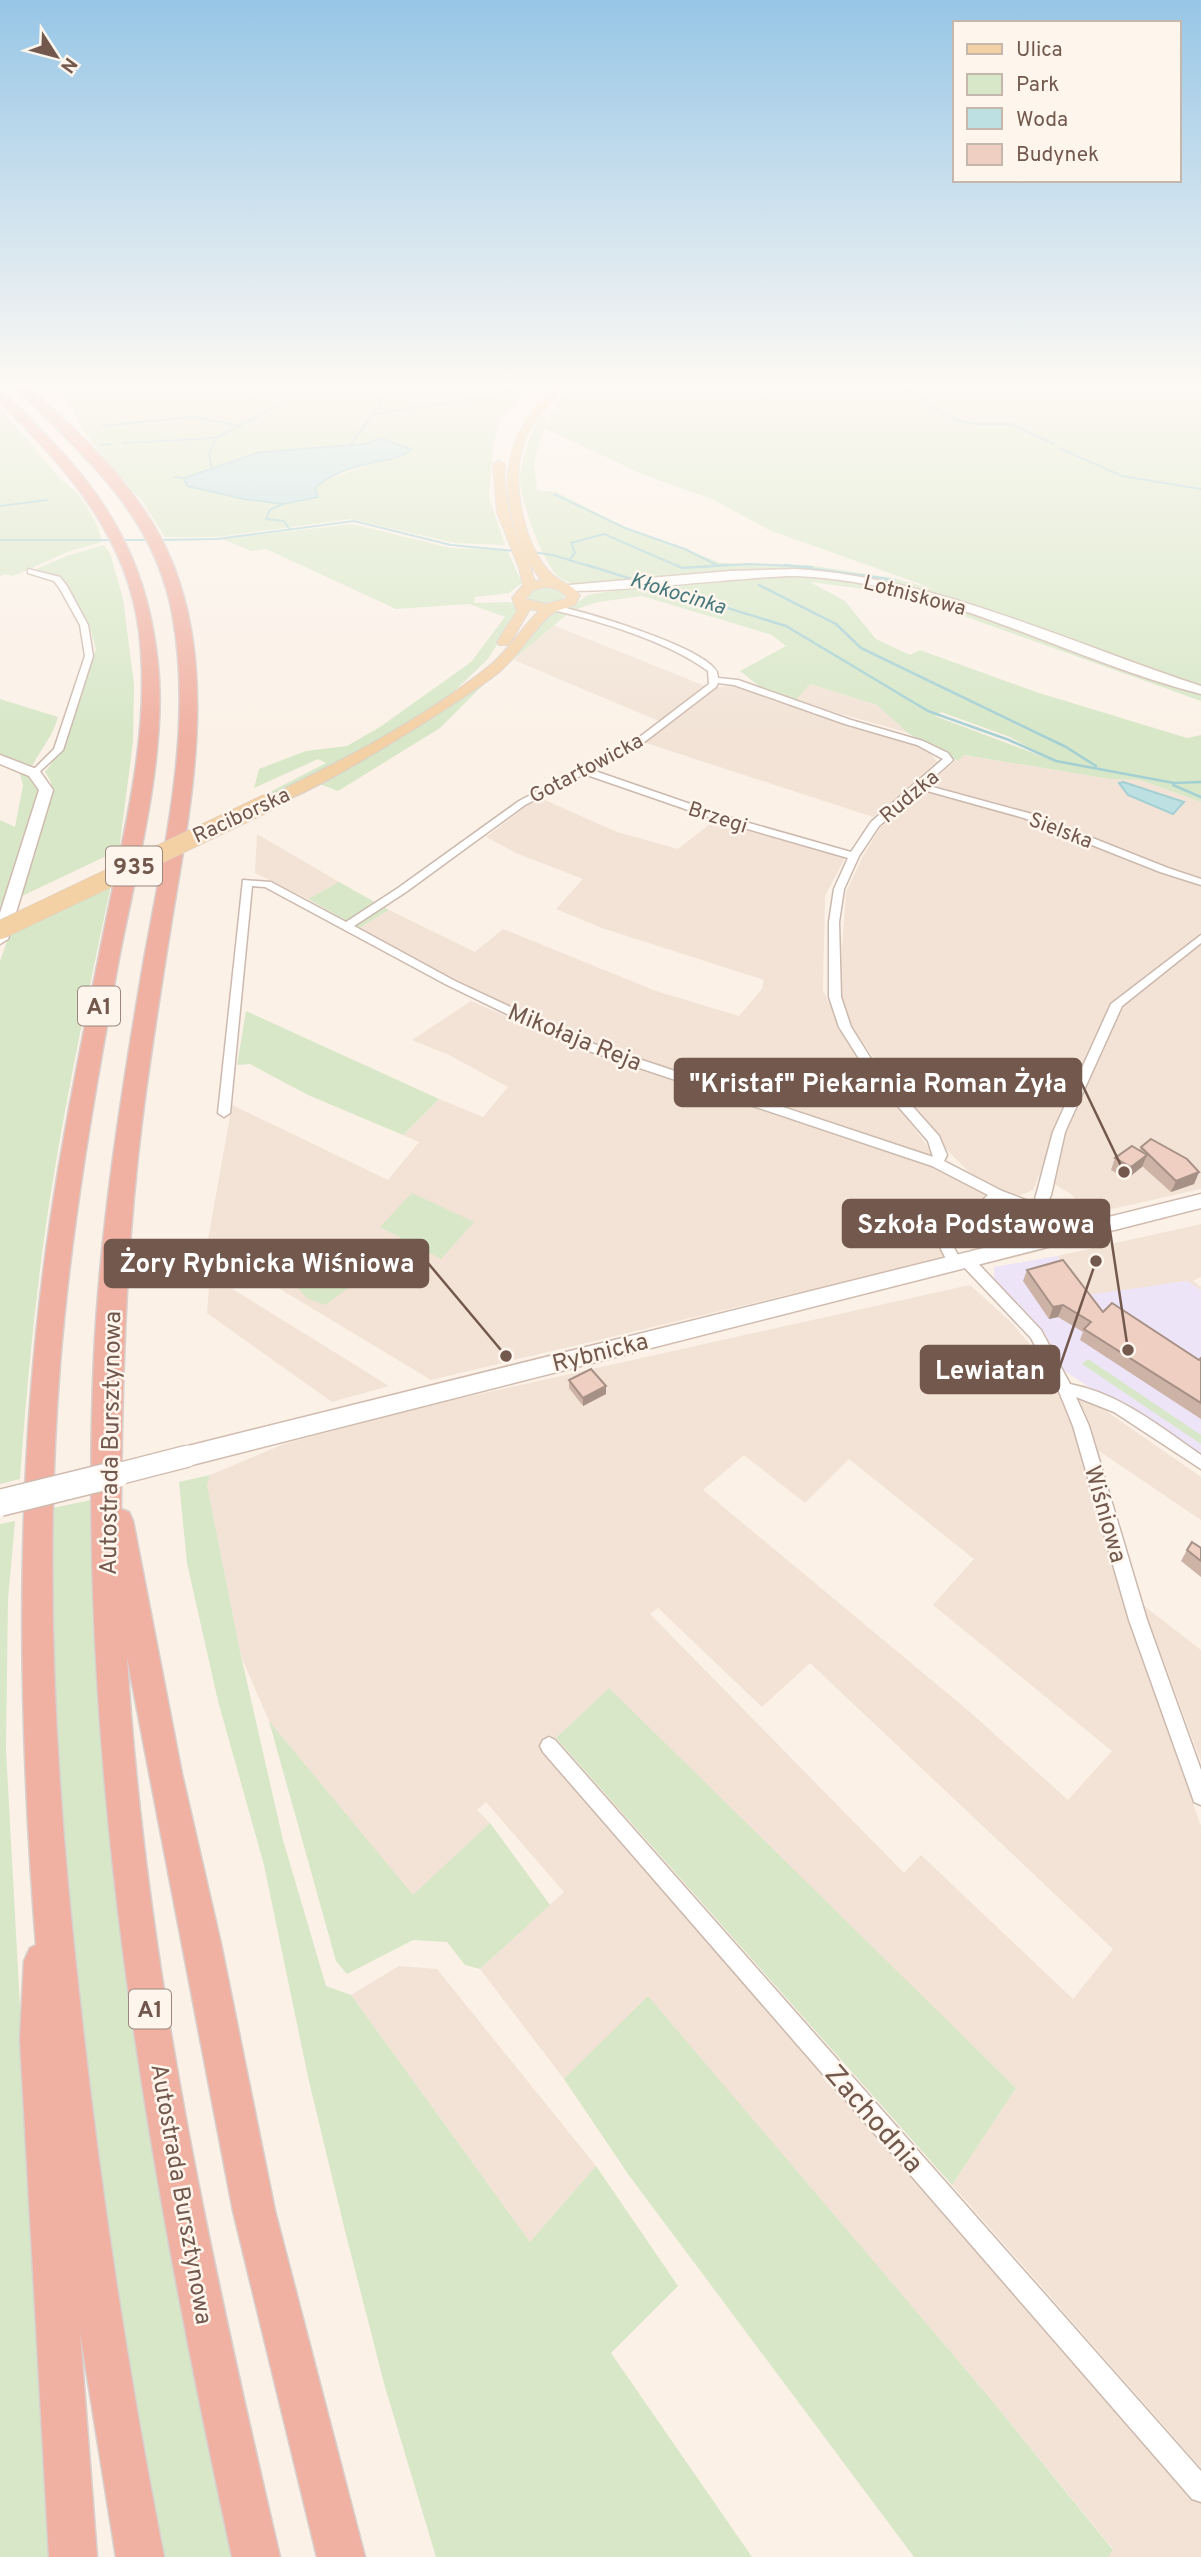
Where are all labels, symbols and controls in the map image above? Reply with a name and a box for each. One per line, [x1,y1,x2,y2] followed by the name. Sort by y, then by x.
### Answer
[21,21,91,91] north arrow
[953,21,1180,182] legend
[1016,37,1063,64] text: Ulica
[54,52,82,77] text: N
[1016,72,1059,99] text: Park
[1016,107,1068,134] text: Woda
[1016,142,1099,169] text: Budynek
[627,567,729,622] water label: Kłokocinka
[860,570,969,623] street label: Lotniskowa
[525,728,648,811] street label: Gotartowicka
[875,764,945,830] street label: Rudzka
[189,782,295,851] street label: Raciborska
[684,796,751,841] street label: Brzegi
[1025,807,1096,856] street label: Sielska
[106,846,162,886] road number: 935
[78,987,120,1026] road number: A1
[503,998,646,1079] street label: Mikołaja Reja
[675,1059,1081,1106] callout: "Kristaf" Piekarnia Roman Żyła
[689,1067,1067,1102] text: "Kristaf" Piekarnia Roman Żyła
[843,1200,1109,1247] callout: Szkoła Podstawowa
[857,1210,1095,1243] text: Szkoła Podstawowa
[105,1240,428,1287] callout: Żory Rybnicka Wiśniowa
[119,1247,415,1282] text: Żory Rybnicka Wiśniowa
[95,1311,129,1575] street label: Autostrada Bursztynowa
[549,1328,652,1380] street label: Rybnicka
[921,1346,1059,1393] callout: Lewiatan
[935,1356,1045,1389] text: Lewiatan
[1076,1462,1132,1567] street label: Wiśniowa
[129,1990,171,2028] road number: A1
[816,2058,930,2182] street label: Zachodnia
[142,2062,218,2327] street label: Autostrada Bursztynowa

